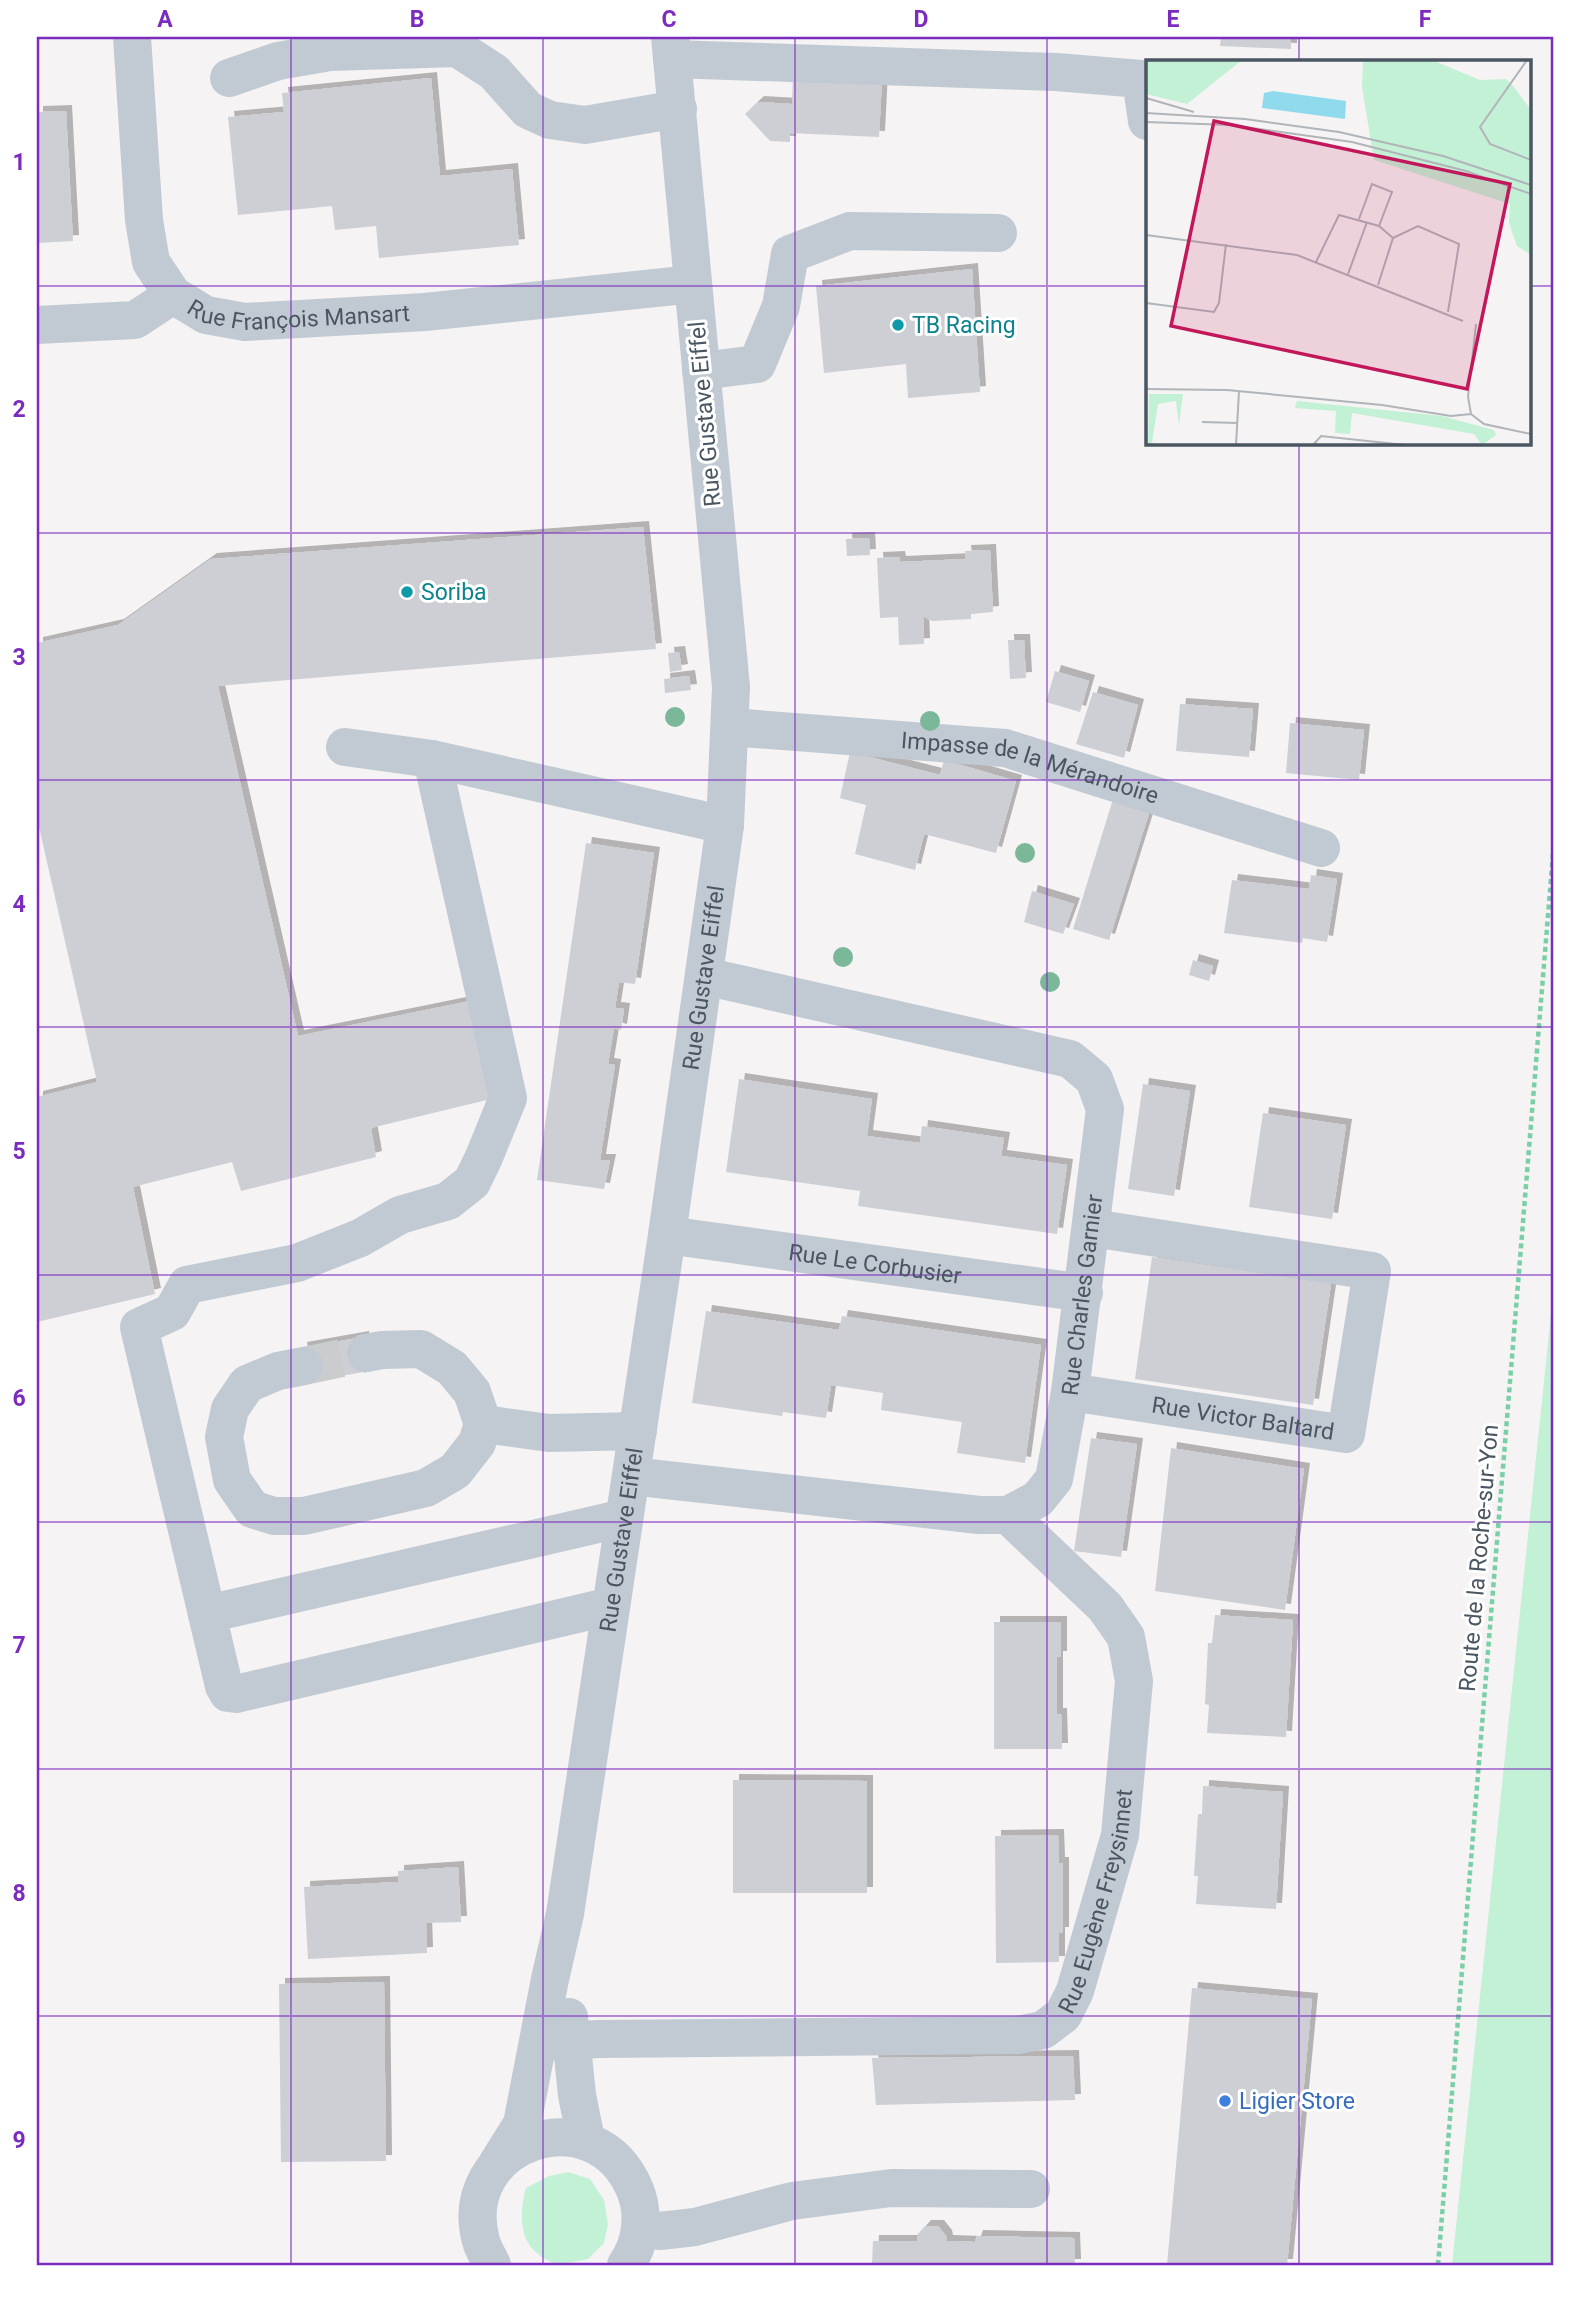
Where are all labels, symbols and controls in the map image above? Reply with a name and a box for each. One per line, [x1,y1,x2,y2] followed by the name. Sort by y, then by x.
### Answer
[157,6,173,33] text: A
[410,6,424,33] text: B
[661,6,677,33] text: C
[914,6,928,33] text: D
[1167,6,1180,33] text: E
[1419,6,1432,33] text: F
[1146,60,1530,444] inset map
[12,149,26,176] text: 1
[183,294,411,336] street label: Rue François Mansart
[912,312,1016,339] place label: TB Racing
[890,317,906,333] marker: TB Racing
[683,320,727,508] street label: Rue Gustave Eiffel
[12,396,26,423] text: 2
[421,579,487,606] place label: Soriba
[399,584,415,600] marker: Soriba
[12,644,26,671] text: 3
[900,727,1162,809] street label: Impasse de la Mérandoire
[677,884,730,1072] street label: Rue Gustave Eiffel
[12,891,26,918] text: 4
[12,1138,26,1165] text: 5
[1056,1193,1108,1397] street label: Rue Charles Garnier
[787,1239,963,1289] street label: Rue Le Corbusier
[12,1385,26,1412] text: 6
[1150,1391,1336,1446] street label: Rue Victor Baltard
[1454,1423,1504,1693] street label: Route de la Roche-sur-Yon
[594,1446,648,1634] street label: Rue Gustave Eiffel
[12,1632,26,1659] text: 7
[1053,1788,1138,2018] street label: Rue Eugène Freysinnet
[12,1880,26,1907] text: 8
[1239,2088,1355,2115] place label: Ligier Store
[1217,2093,1233,2109] marker: Ligier Store
[12,2127,26,2154] text: 9

